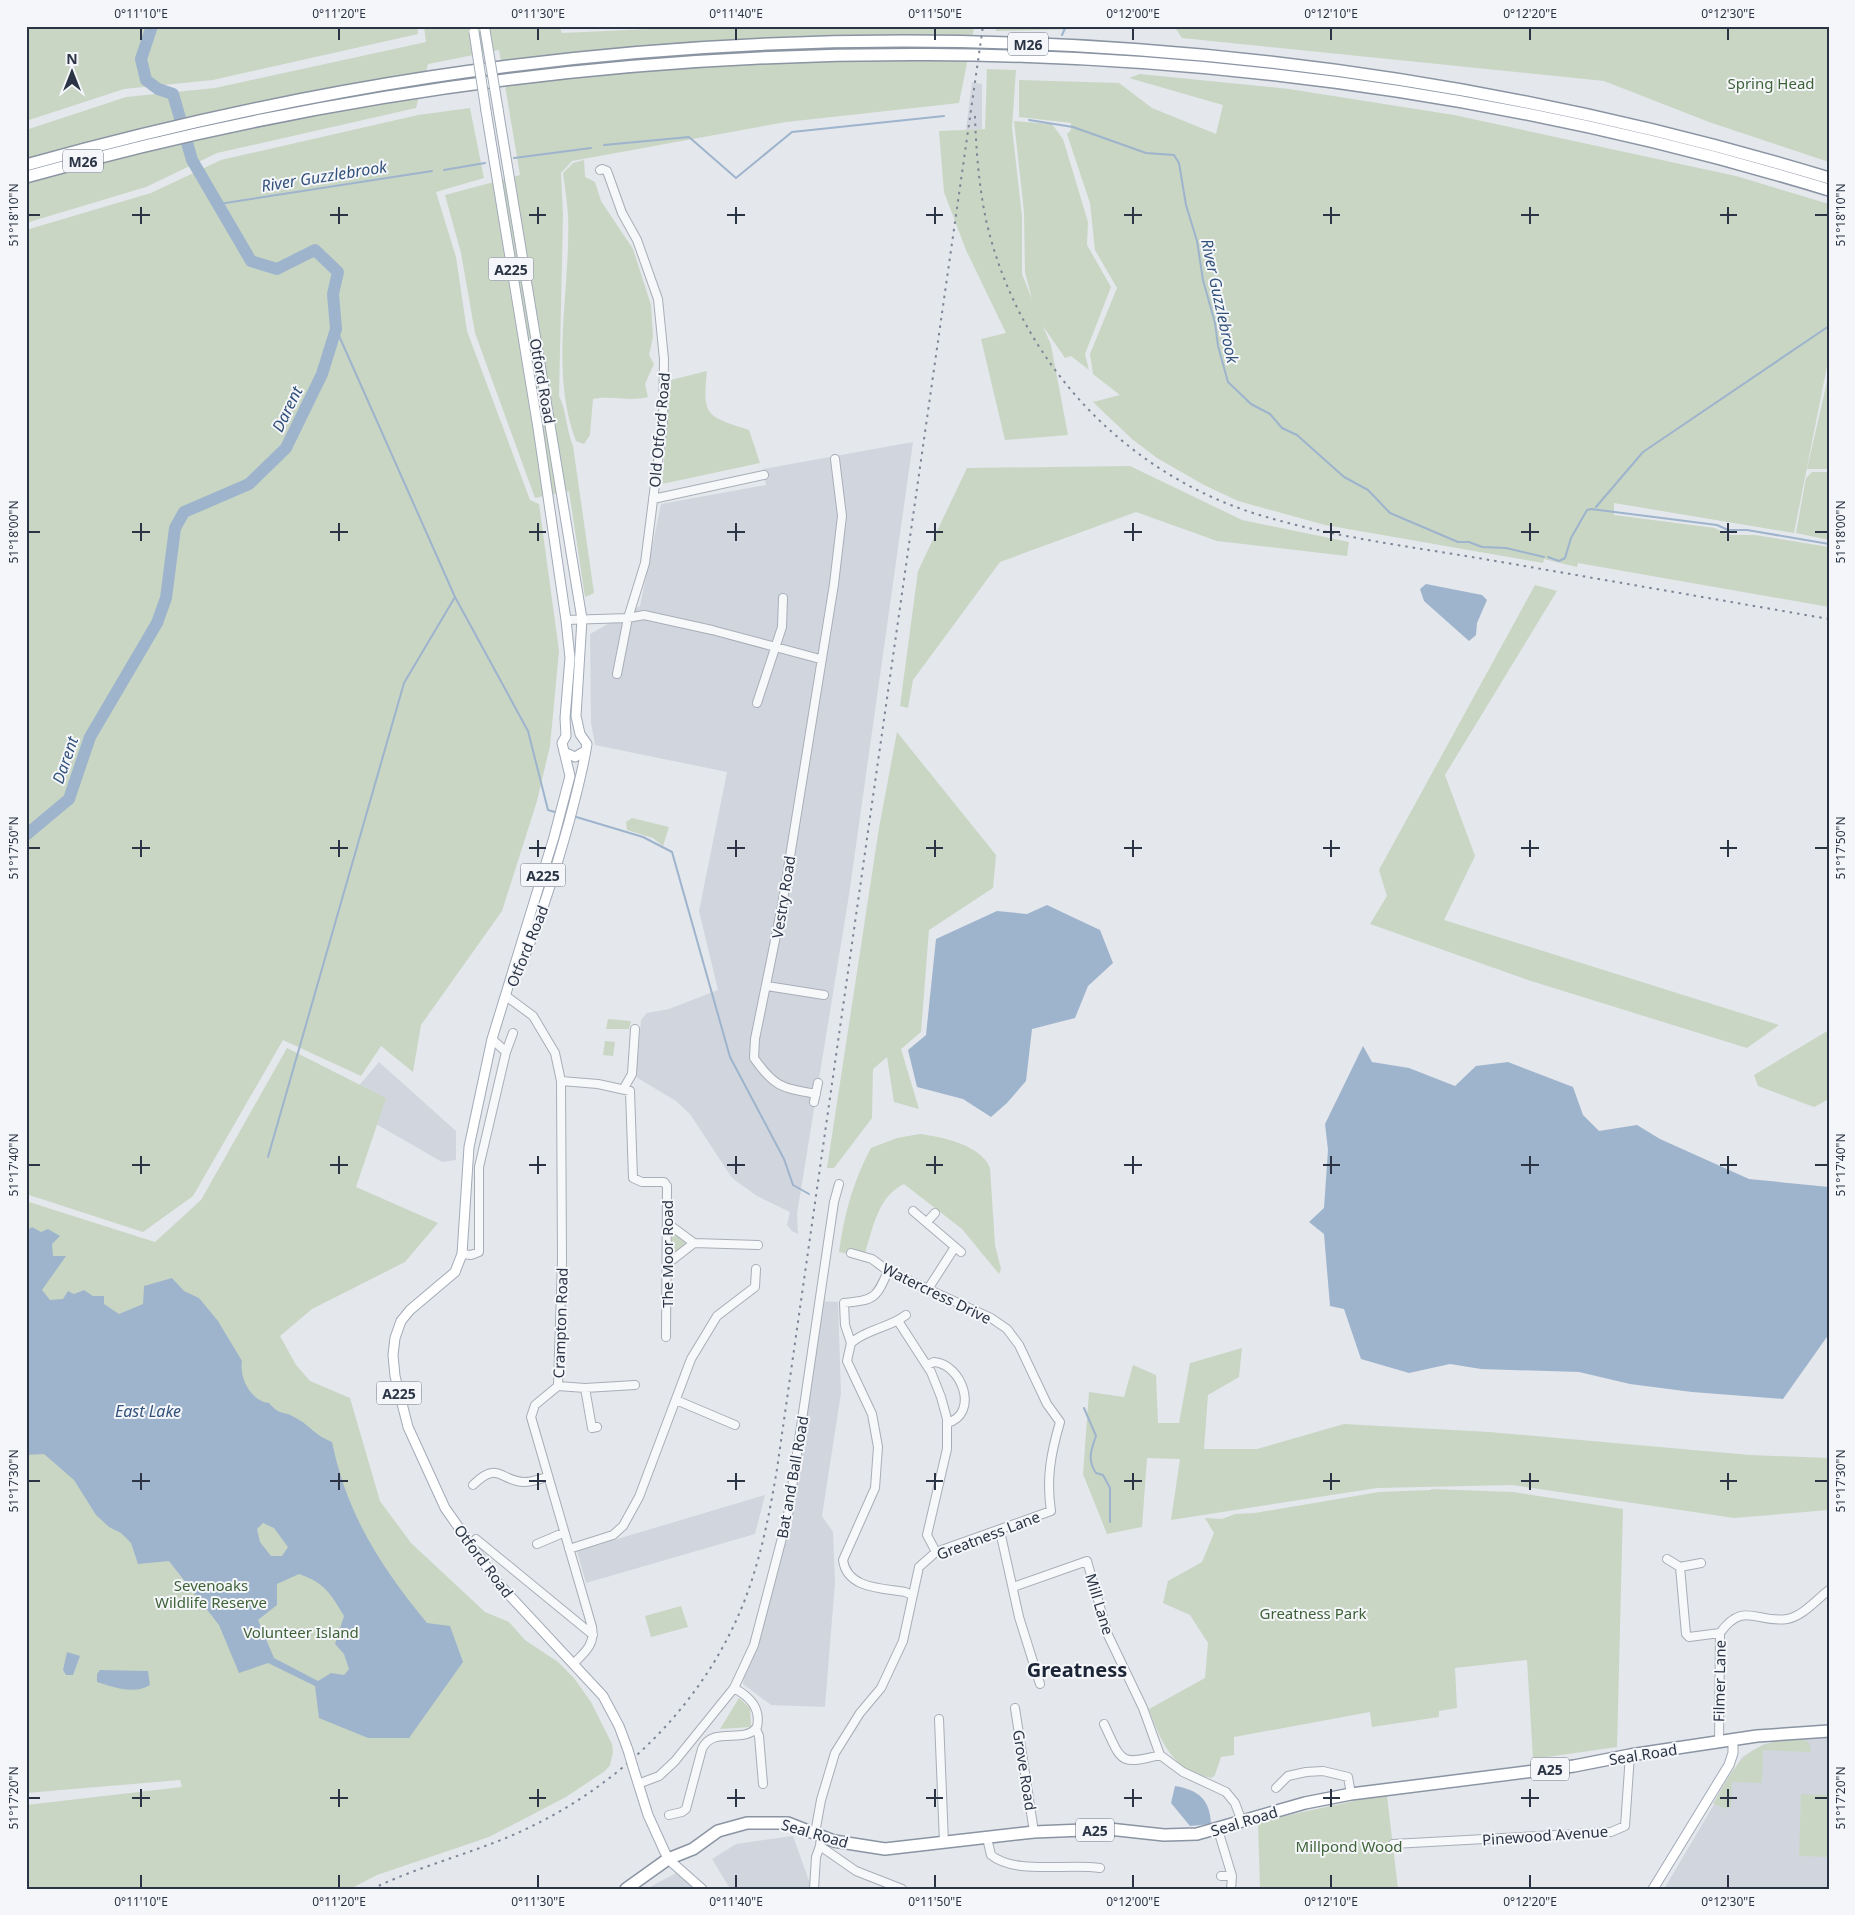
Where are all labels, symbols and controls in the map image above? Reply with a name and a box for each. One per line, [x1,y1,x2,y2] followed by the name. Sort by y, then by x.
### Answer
[114,5,168,22] text: 0°11'10"E
[312,5,366,22] text: 0°11'20"E
[511,5,565,22] text: 0°11'30"E
[709,5,763,22] text: 0°11'40"E
[908,5,962,22] text: 0°11'50"E
[1106,5,1160,22] text: 0°12'00"E
[1304,5,1358,22] text: 0°12'10"E
[1503,5,1557,22] text: 0°12'20"E
[1701,5,1755,22] text: 0°12'30"E
[1008,33,1048,56] road number: M26
[48,48,98,98] north arrow
[66,49,78,68] text: N
[1727,73,1815,93] park label: Spring Head
[63,150,103,172] road number: M26
[260,155,389,197] water label: River Guzzlebrook
[5,183,22,247] text: 51°18'10"N
[1832,183,1849,247] text: 51°18'10"N
[1196,237,1244,366] water label: River Guzzlebrook
[488,258,534,280] road number: A225
[526,337,560,425] street label: Otford Road
[644,372,674,488] street label: Old Otford Road
[267,382,308,436] water label: Darent
[5,500,22,564] text: 51°18'00"N
[1832,500,1849,564] text: 51°18'00"N
[47,733,83,786] water label: Darent
[5,816,22,880] text: 51°17'50"N
[1832,816,1849,880] text: 51°17'50"N
[767,854,799,940] street label: Vestry Road
[520,864,566,886] road number: A225
[502,902,552,990] street label: Otford Road
[5,1133,22,1197] text: 51°17'40"N
[1832,1133,1849,1197] text: 51°17'40"N
[657,1200,677,1308] street label: The Moor Road
[879,1258,995,1328] street label: Watercress Drive
[548,1267,572,1379] street label: Crampton Road
[376,1382,422,1405] road number: A225
[115,1400,181,1422] water label: East Lake
[771,1414,813,1540] street label: Bat and Ball Road
[5,1449,22,1513] text: 51°17'30"N
[1832,1449,1849,1513] text: 51°17'30"N
[933,1506,1043,1564] street label: Greatness Lane
[450,1520,518,1602] street label: Otford Road
[1081,1571,1119,1637] street label: Mill Lane
[155,1575,267,1612] park label: Sevenoaks Wildlife Reserve
[1260,1603,1366,1623] park label: Greatness Park
[243,1622,359,1642] park label: Volunteer Island
[1708,1640,1730,1722] street label: Filmer Lane
[1027,1656,1127,1683] district label: Greatness
[1009,1728,1041,1812] street label: Grove Road
[1607,1739,1679,1769] street label: Seal Road
[1531,1758,1569,1780] road number: A25
[5,1766,22,1830] text: 51°17'20"N
[1832,1766,1849,1830] text: 51°17'20"N
[1208,1801,1280,1841] street label: Seal Road
[779,1814,851,1852] street label: Seal Road
[1076,1818,1114,1842] road number: A25
[1481,1821,1609,1849] street label: Pinewood Avenue
[1296,1836,1402,1856] park label: Millpond Wood
[114,1893,168,1910] text: 0°11'10"E
[312,1893,366,1910] text: 0°11'20"E
[511,1893,565,1910] text: 0°11'30"E
[709,1893,763,1910] text: 0°11'40"E
[908,1893,962,1910] text: 0°11'50"E
[1106,1893,1160,1910] text: 0°12'00"E
[1304,1893,1358,1910] text: 0°12'10"E
[1503,1893,1557,1910] text: 0°12'20"E
[1701,1893,1755,1910] text: 0°12'30"E

